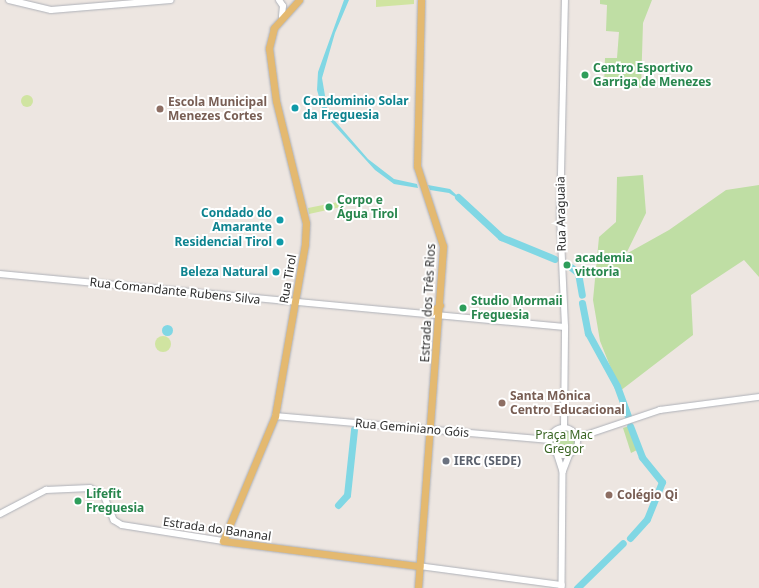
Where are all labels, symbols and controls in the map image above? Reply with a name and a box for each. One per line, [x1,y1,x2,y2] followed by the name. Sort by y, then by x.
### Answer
[593,61,711,89] place label: Centro Esportivo Garriga de Menezes
[580,70,590,80] marker: Centro Esportivo Garriga de Menezes
[303,94,409,122] place label: Condominio Solar da Freguesia
[168,95,267,123] place label: Escola Municipal Menezes Cortes
[290,103,300,113] marker: Condominio Solar da Freguesia
[155,104,165,114] marker: Escola Municipal Menezes Cortes
[553,176,569,252] street label: Rua Araguaia
[337,193,398,221] place label: Corpo e Água Tirol
[324,202,334,212] marker: Corpo e Água Tirol
[201,206,272,234] place label: Condado do Amarante
[275,215,285,225] marker: Condado do Amarante
[174,235,272,249] place label: Residencial Tirol
[275,237,285,247] marker: Residencial Tirol
[418,243,438,363] street label: Estrada dos Três Rios
[575,251,633,279] place label: academia vittoria
[277,253,299,305] street label: Rua Tirol
[562,260,572,270] marker: academia vittoria
[180,265,268,279] place label: Beleza Natural
[271,267,281,277] marker: Beleza Natural
[89,275,261,307] street label: Rua Comandante Rubens Silva
[471,294,563,322] place label: Studio Mormaii Freguesia
[458,303,468,313] marker: Studio Mormaii Freguesia
[510,389,625,417] place label: Santa Mônica Centro Educacional
[497,398,507,408] marker: Santa Mônica Centro Educacional
[354,416,470,440] street label: Rua Geminiano Góis
[535,428,593,456] park label: Praça Mac Gregor
[454,454,521,468] place label: IERC (SEDE)
[441,456,451,466] marker: IERC (SEDE)
[86,487,144,515] place label: Lifefit Freguesia
[617,488,678,502] place label: Colégio Qi
[604,490,614,500] marker: Colégio Qi
[73,496,83,506] marker: Lifefit Freguesia
[162,514,272,544] street label: Estrada do Bananal

